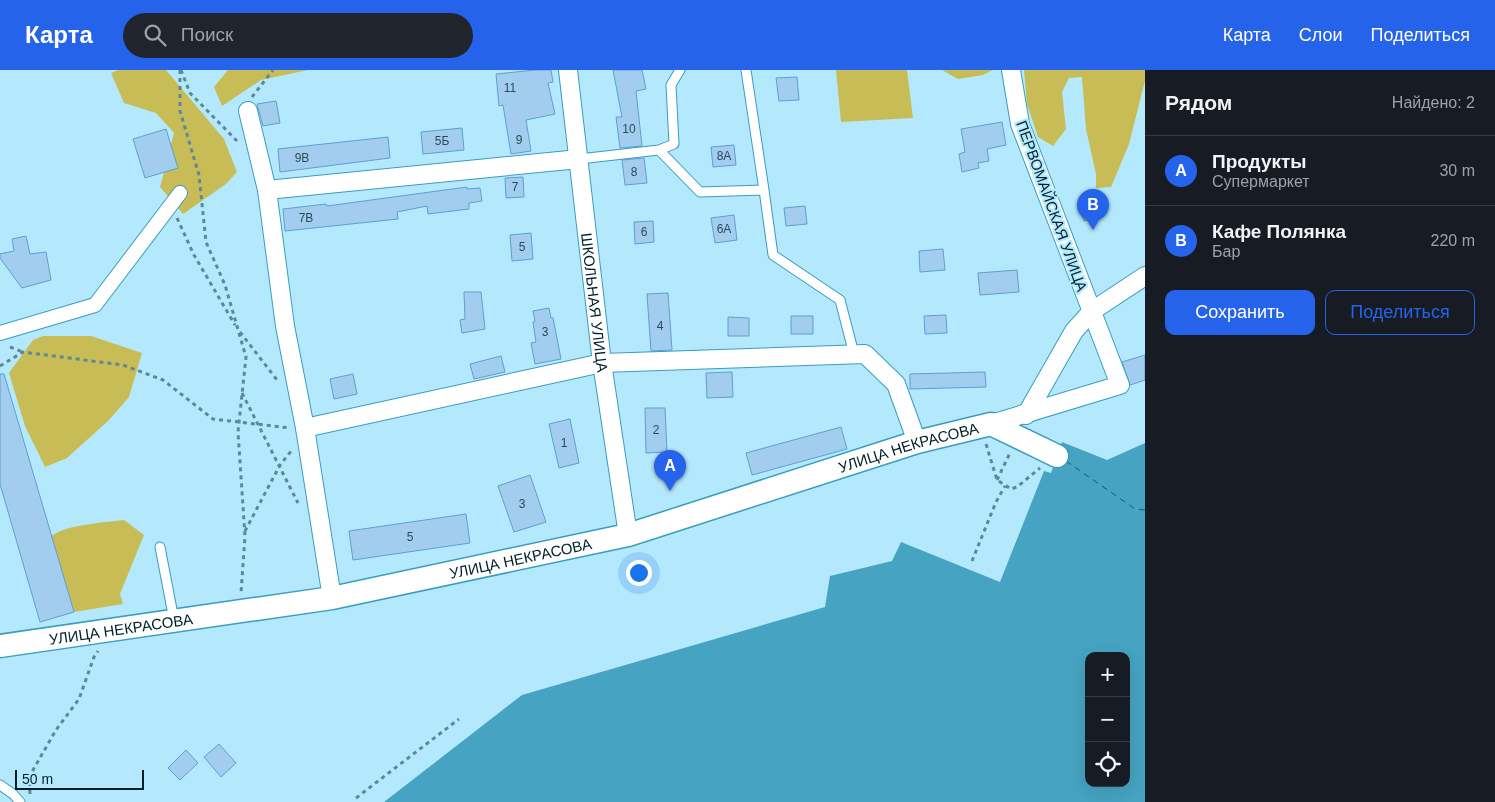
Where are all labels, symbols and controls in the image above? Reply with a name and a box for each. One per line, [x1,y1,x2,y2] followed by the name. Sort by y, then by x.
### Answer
[123,13,473,58] search box
[25,21,93,48] text: Карта
[141,21,169,49] icon: search
[181,24,233,45] text: Поиск
[1223,25,1271,45] text: Карта
[1299,25,1343,45] text: Слои
[1371,25,1470,45] text: Поделиться
[504,81,517,95] house number: 11
[1165,91,1232,114] text: Рядом
[1392,94,1475,111] text: Найдено: 2
[1013,118,1091,294] street label: ПЕРВОМАЙСКАЯ УЛИЦА
[622,122,636,136] house number: 10
[516,133,523,147] house number: 9
[435,134,449,148] house number: 5Б
[717,149,731,163] house number: 8А
[295,151,309,165] house number: 9В
[1212,151,1307,172] text: Продукты
[1175,162,1187,179] text: A
[1439,162,1475,179] text: 30 m
[631,165,638,179] house number: 8
[1212,173,1310,190] text: Супермаркет
[512,180,519,194] house number: 7
[1077,189,1109,230] pin: B
[299,211,313,225] house number: 7В
[1212,221,1346,242] text: Кафе Полянка
[717,222,731,236] house number: 6А
[641,225,648,239] house number: 6
[578,232,612,373] street label: ШКОЛЬНАЯ УЛИЦА
[1175,232,1187,249] text: B
[1431,232,1475,249] text: 220 m
[519,240,526,254] house number: 5
[1212,243,1240,260] text: Бар
[1165,290,1315,335] button: Сохранить
[1325,290,1475,335] button: Поделиться
[657,319,664,333] house number: 4
[542,325,549,339] house number: 3
[836,419,980,475] street label: УЛИЦА НЕКРАСОВА
[653,423,660,437] house number: 2
[561,436,568,450] house number: 1
[654,450,686,491] pin: A
[519,497,526,511] house number: 3
[407,530,414,544] house number: 5
[448,535,593,581] street label: УЛИЦА НЕКРАСОВА
[626,560,652,586] your location
[48,610,194,647] street label: УЛИЦА НЕКРАСОВА
[1085,652,1130,787] map controls
[1085,652,1130,697] button: +
[1085,697,1130,742] button: −
[1085,742,1130,787] button: locate
[15,767,144,790] scale bar
[22,771,53,787] text: 50 m

